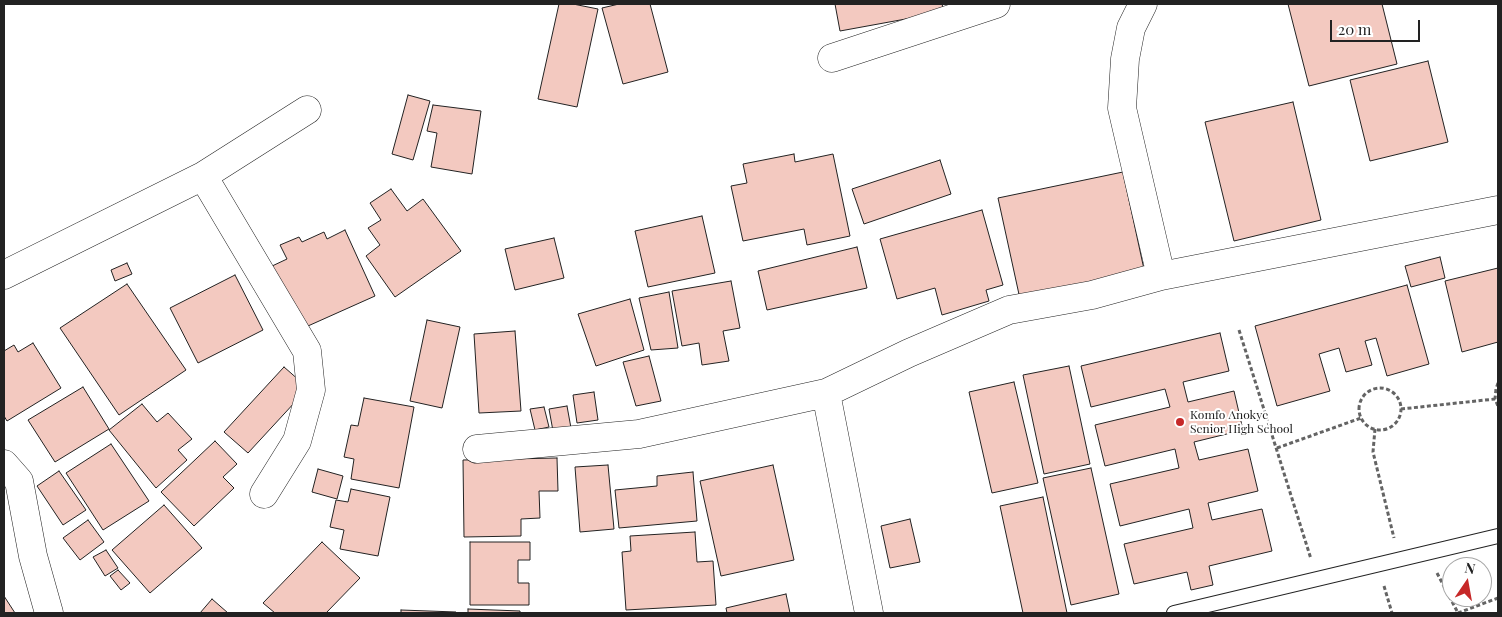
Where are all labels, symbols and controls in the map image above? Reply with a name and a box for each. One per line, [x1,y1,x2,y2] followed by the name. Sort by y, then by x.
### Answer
[1332,10,1422,42] scale bar
[1338,19,1371,39] text: 20 m
[1190,408,1293,436] place label: Komfo Anokye Senior High School
[1174,416,1186,428] marker: Komfo Anokye Senior High School
[1442,557,1492,607] north arrow
[1463,557,1477,578] text: N

